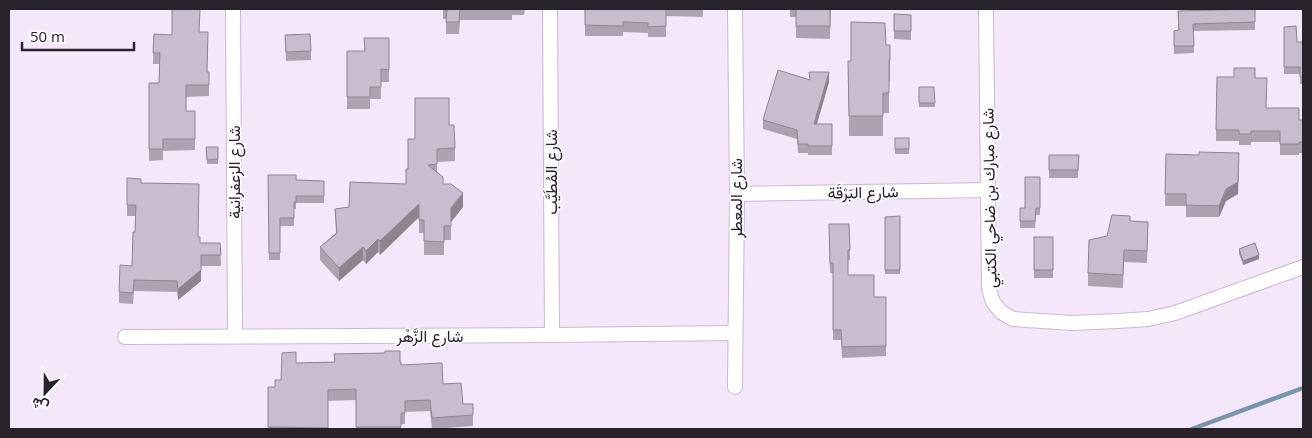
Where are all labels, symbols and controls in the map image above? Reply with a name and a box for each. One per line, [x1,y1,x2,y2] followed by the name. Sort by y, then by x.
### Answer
[22,20,135,52] scale bar
[30,26,65,46] text: 50 m
[976,108,1005,288] street label: شارع مبارك بن ضاحي الكتبي
[223,125,246,219] street label: شارع الزعفرانية
[540,129,563,215] street label: شارع المُطَيَّب
[725,158,748,239] street label: شارع المعطر
[827,180,899,205] street label: شارع البَرْقَة
[396,325,463,348] street label: شارع الزَّهْر
[20,368,70,418] north arrow
[28,393,51,417] text: ش

